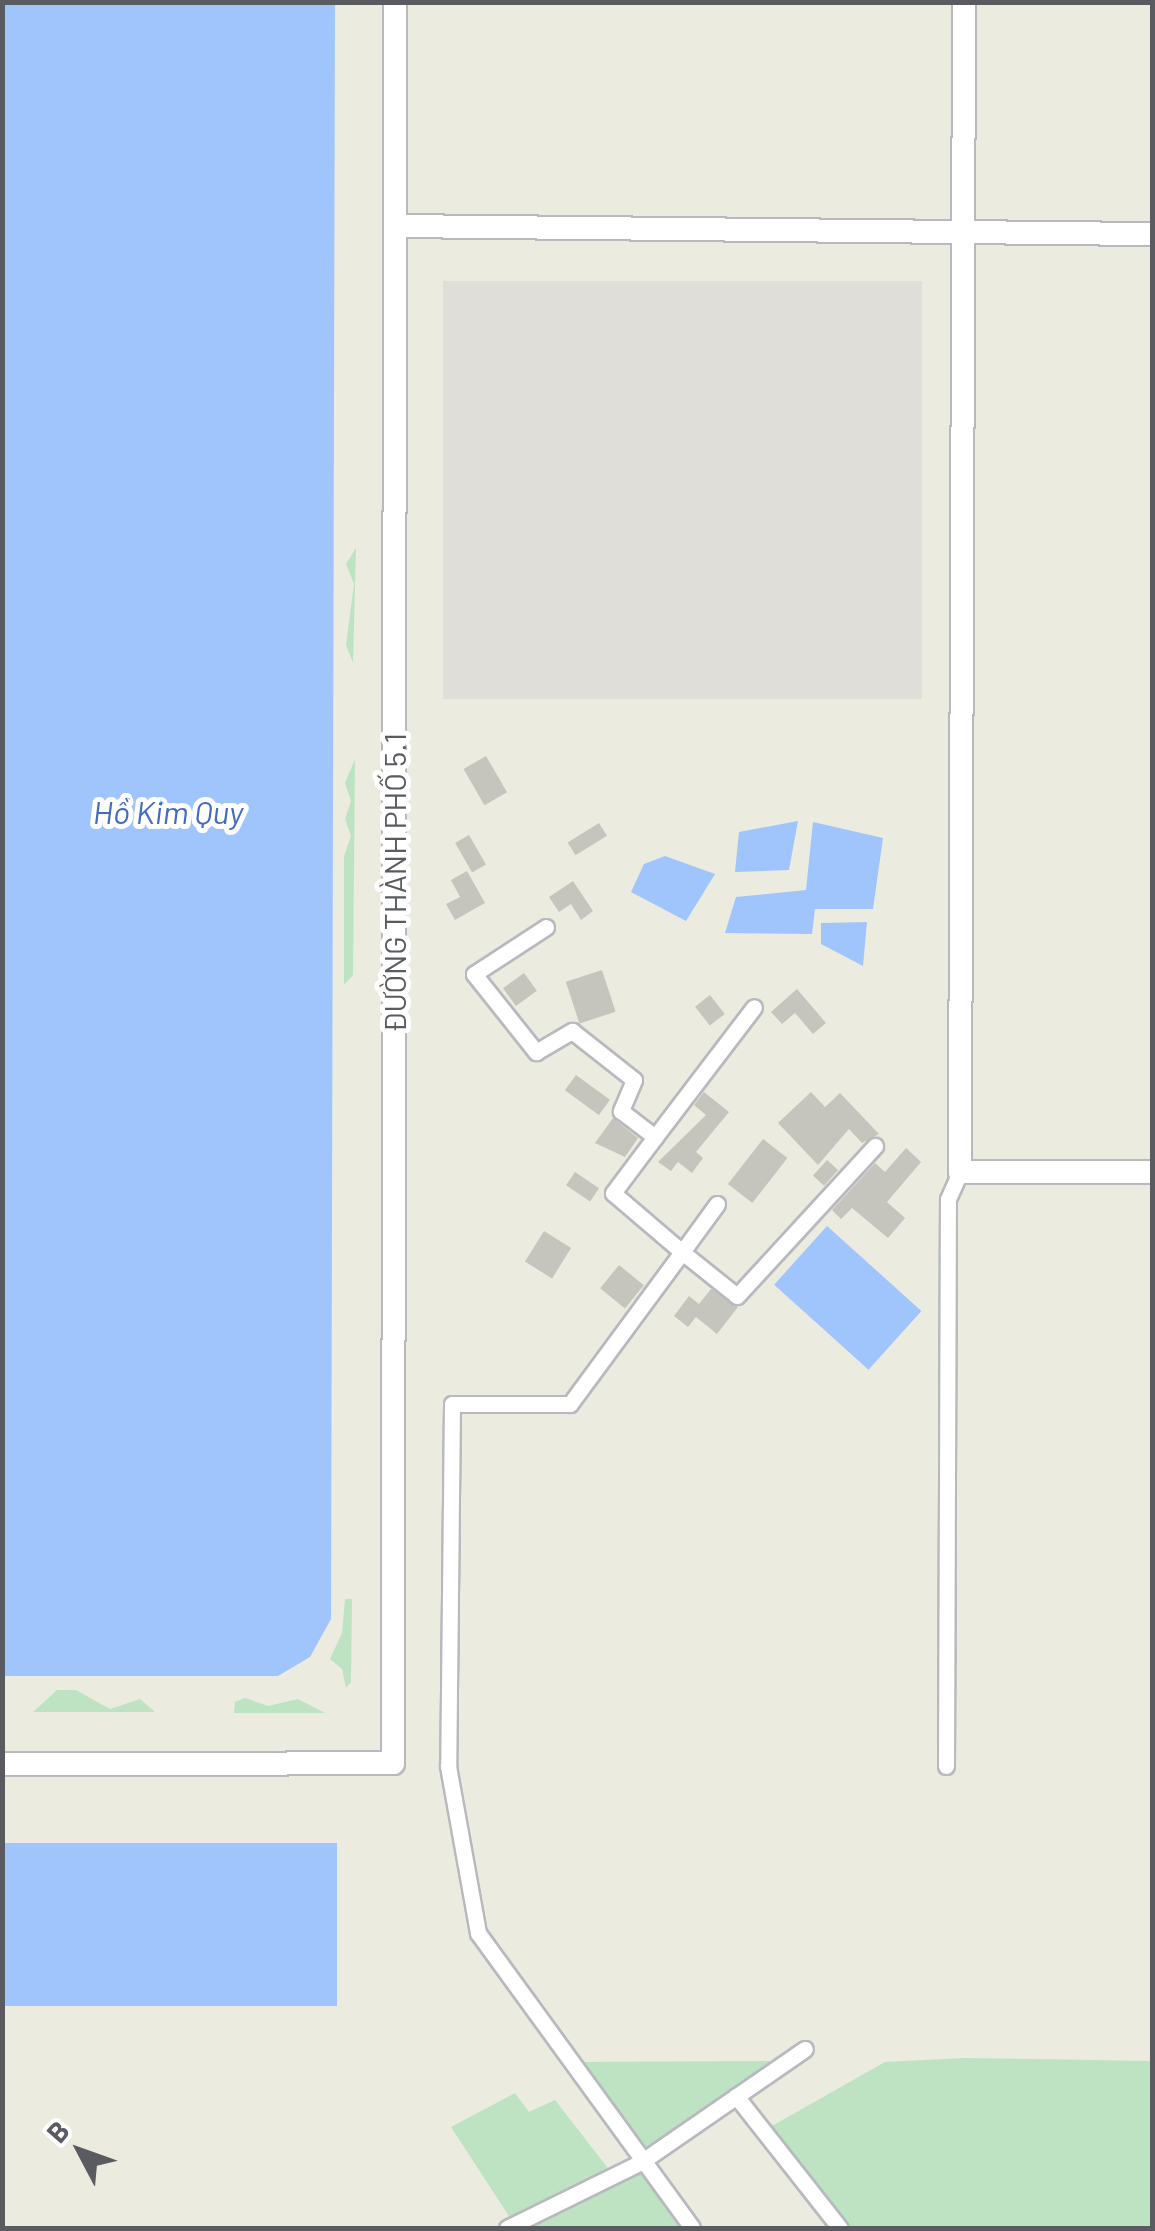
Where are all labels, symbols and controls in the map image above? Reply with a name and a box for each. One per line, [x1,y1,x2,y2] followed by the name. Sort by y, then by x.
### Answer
[376,733,412,1033] street label: ĐƯỜNG THÀNH PHỐ 5.1
[93,792,243,830] water label: Hồ Kim Quy
[30,2101,130,2201] north arrow
[39,2114,76,2149] text: B

